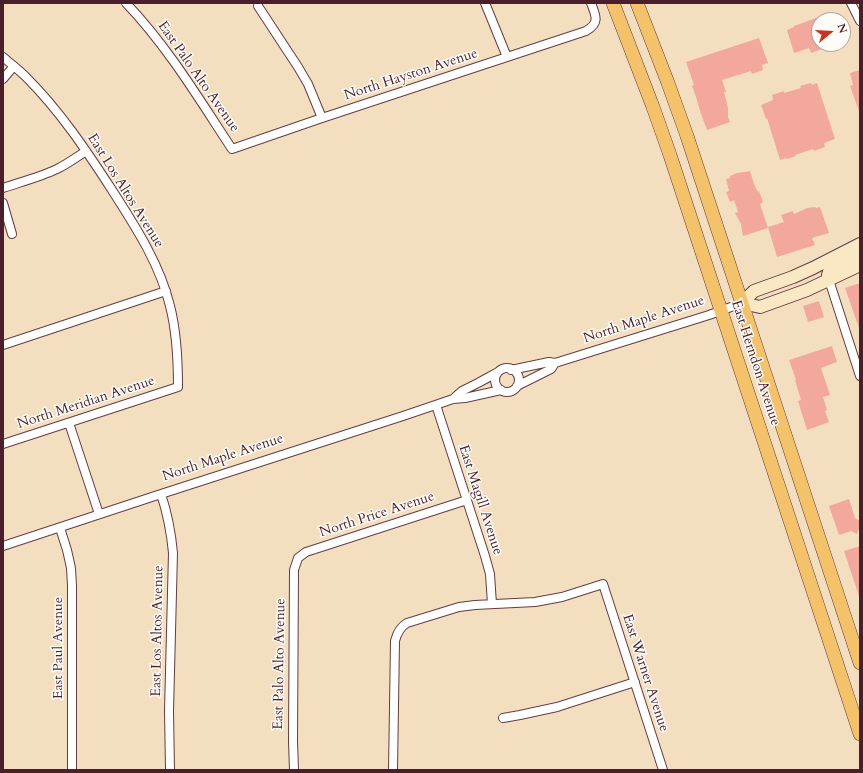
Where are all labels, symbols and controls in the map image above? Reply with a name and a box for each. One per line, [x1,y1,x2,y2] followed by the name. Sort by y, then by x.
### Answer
[811,12,851,52] north arrow
[153,18,243,136] street label: East Palo Alto Avenue
[833,22,851,35] text: N
[342,45,480,105] street label: North Hayston Avenue
[83,131,167,251] street label: East Los Altos Avenue
[581,293,707,347] street label: North Maple Avenue
[727,298,783,428] street label: East Herndon Avenue
[15,373,157,433] street label: North Meridian Avenue
[160,431,286,485] street label: North Maple Avenue
[454,443,506,557] street label: East Magill Avenue
[317,489,437,541] street label: North Price Avenue
[148,565,168,697] street label: East Los Altos Avenue
[51,597,67,699] street label: East Paul Avenue
[270,598,290,730] street label: East Palo Alto Avenue
[618,612,672,734] street label: East Warner Avenue

